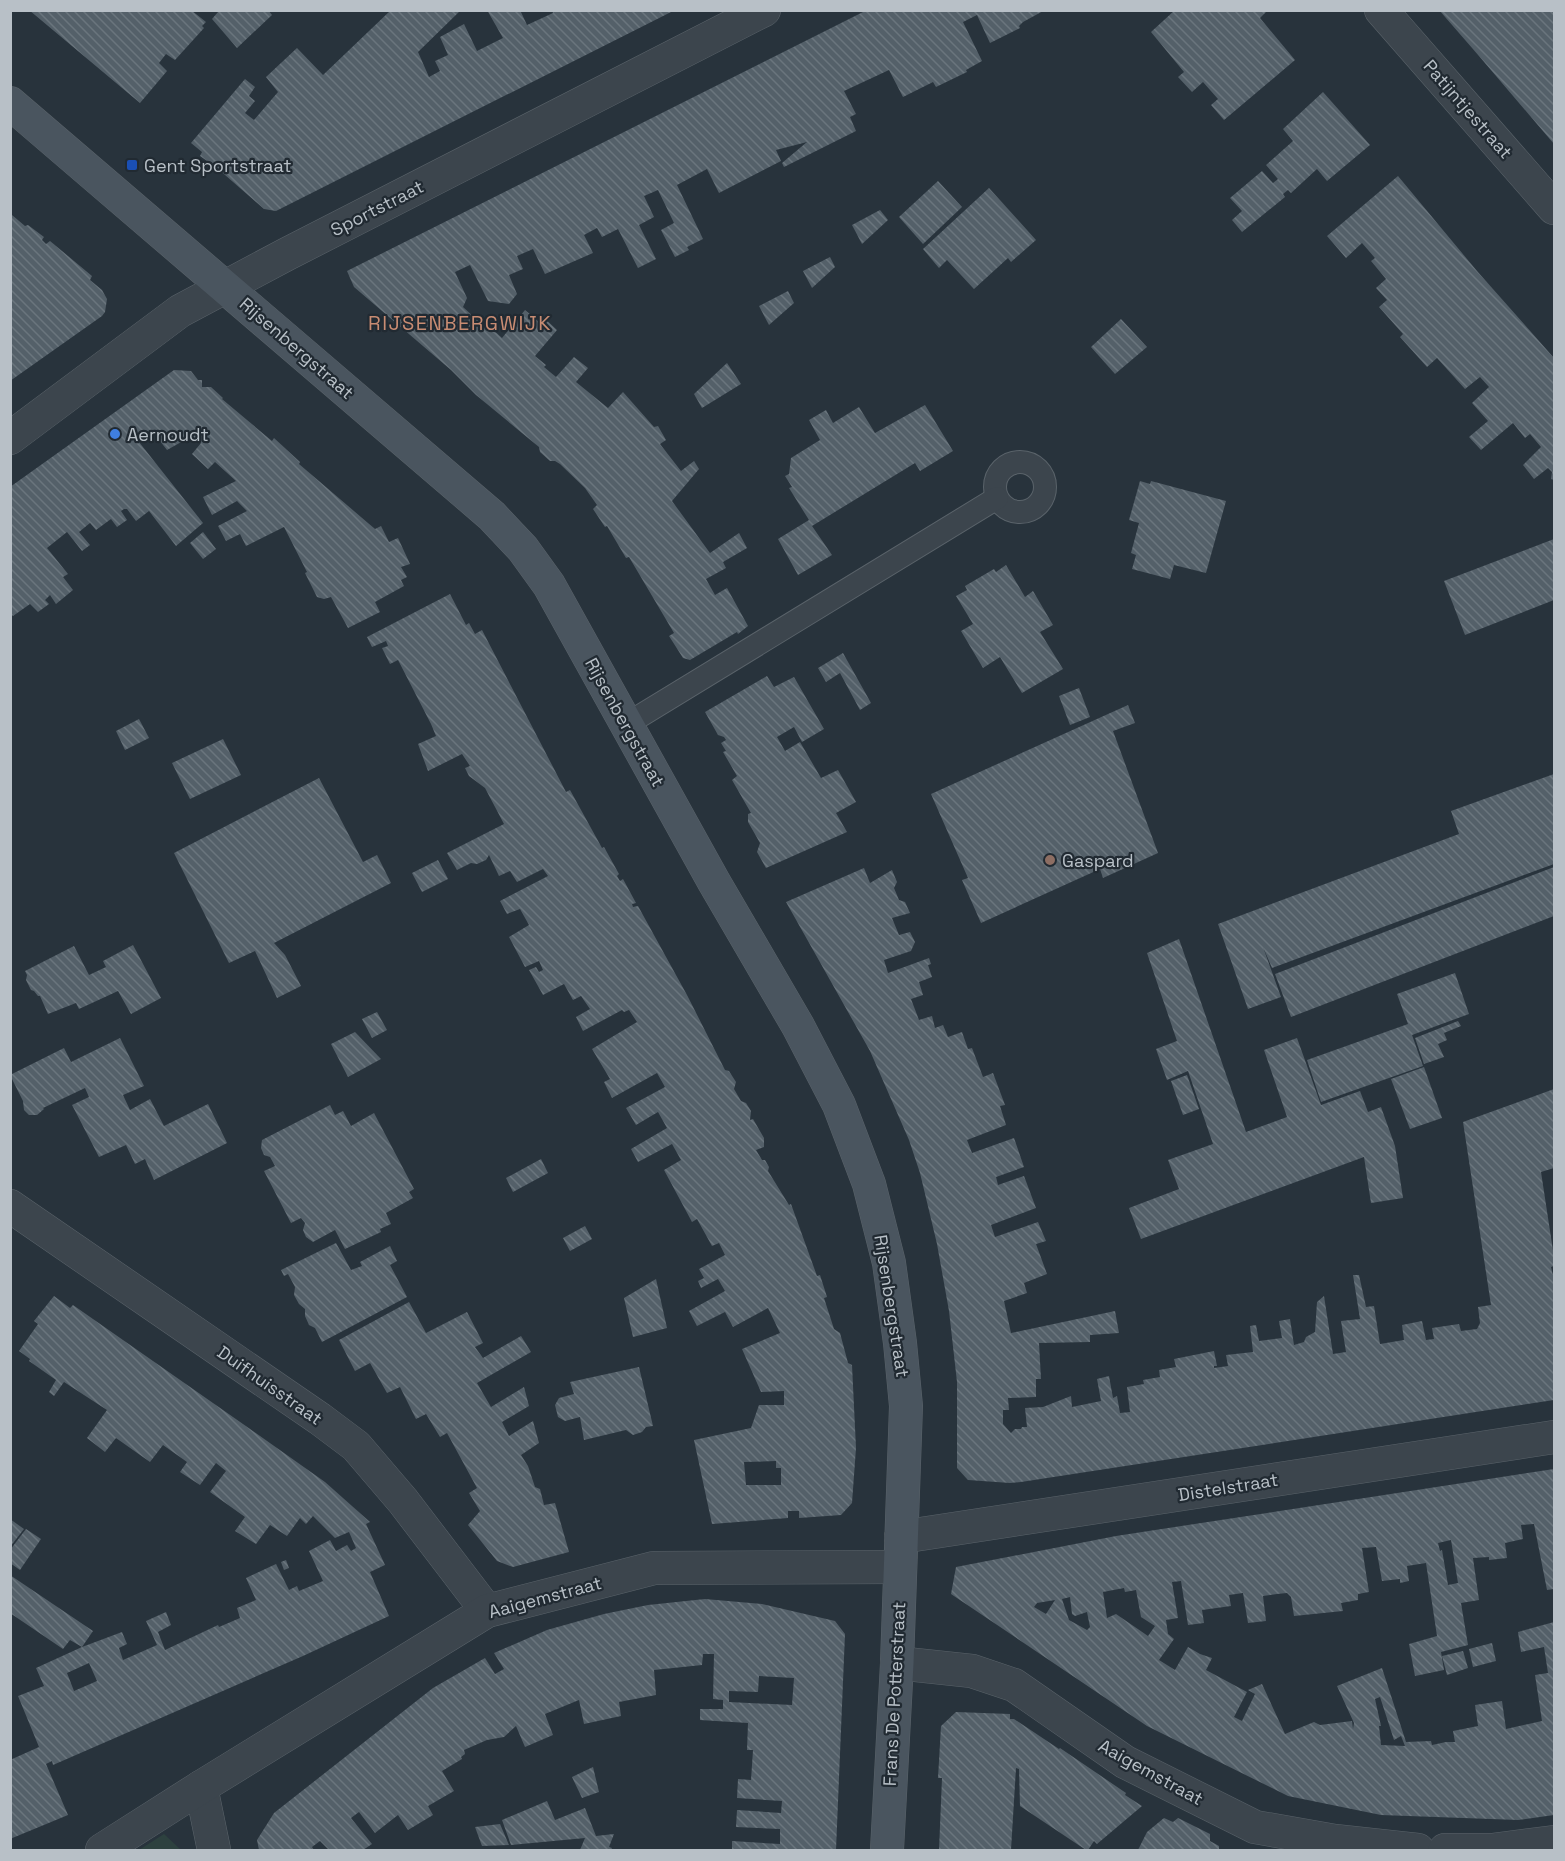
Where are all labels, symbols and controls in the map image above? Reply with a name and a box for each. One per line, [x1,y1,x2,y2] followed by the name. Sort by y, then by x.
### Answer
[1419,55,1517,163] street label: Patijntjestraat
[144,154,291,177] place label: Gent Sportstraat
[125,158,139,172] marker: Gent Sportstraat
[327,175,427,241] street label: Sportstraat
[235,292,359,404] street label: Rijsenbergstraat
[368,310,552,336] district label: RIJSENBERGWIJK
[127,423,209,446] place label: Aernoudt
[108,427,122,441] marker: Aernoudt
[580,653,670,791] street label: Rijsenbergstraat
[1062,849,1134,872] place label: Gaspard
[1043,853,1057,867] marker: Gaspard
[869,1233,915,1379] street label: Rijsenbergstraat
[213,1340,327,1430] street label: Duifhuisstraat
[1176,1468,1280,1506] street label: Distelstraat
[486,1571,604,1623] street label: Aaigemstraat
[878,1601,910,1787] street label: Frans De Potterstraat
[1095,1734,1207,1810] street label: Aaigemstraat

